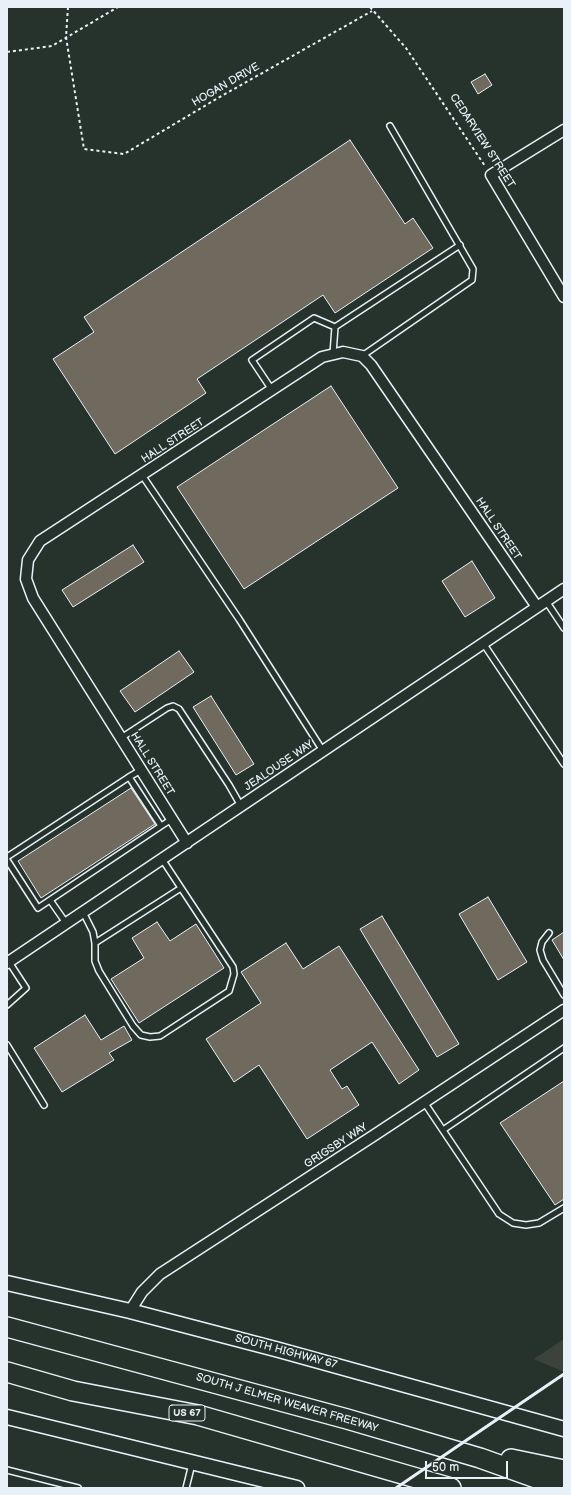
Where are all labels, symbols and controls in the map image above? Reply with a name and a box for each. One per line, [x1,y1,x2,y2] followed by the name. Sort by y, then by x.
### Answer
[190,60,262,110] street label: HOGAN DRIVE
[447,91,517,191] street label: CEDARVIEW STREET
[139,416,207,466] street label: HALL STREET
[472,495,524,563] street label: HALL STREET
[127,730,177,798] street label: HALL STREET
[242,738,316,794] street label: JEALOUSE WAY
[302,1121,370,1171] street label: GRIGSBY WAY
[234,1332,338,1372] street label: SOUTH HIGHWAY 67
[194,1371,380,1435] street label: SOUTH J ELMER WEAVER FREEWAY
[169,1405,205,1421] road number: US 67
[427,1453,510,1479] scale bar
[432,1460,459,1475] text: 50 m

